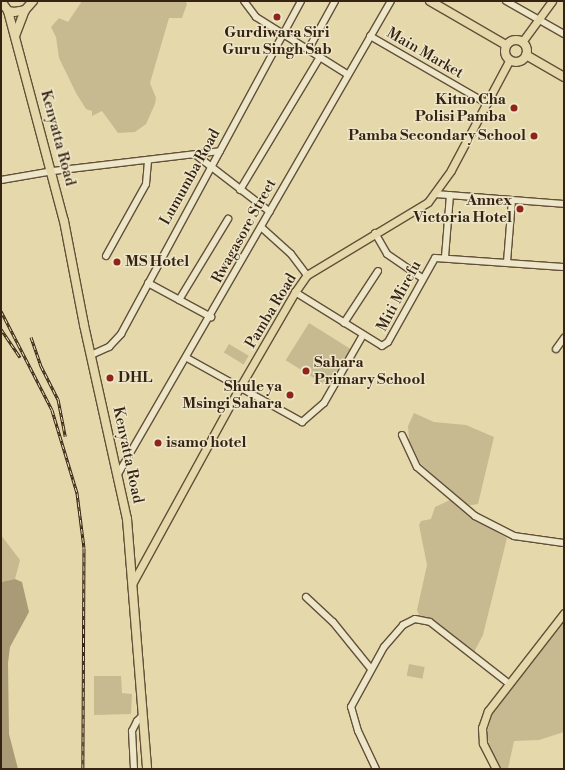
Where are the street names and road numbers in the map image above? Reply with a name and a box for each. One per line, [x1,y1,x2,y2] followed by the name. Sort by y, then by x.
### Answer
[383,24,467,82] street label: Main Market
[37,88,79,188] street label: Kenyatta Road
[156,126,224,228] street label: Lumumba Road
[208,176,280,286] street label: Rwagasore Street
[373,258,425,334] street label: Miti Mirefu
[242,270,300,352] street label: Pamba Road
[109,405,147,505] street label: Kenyatta Road

